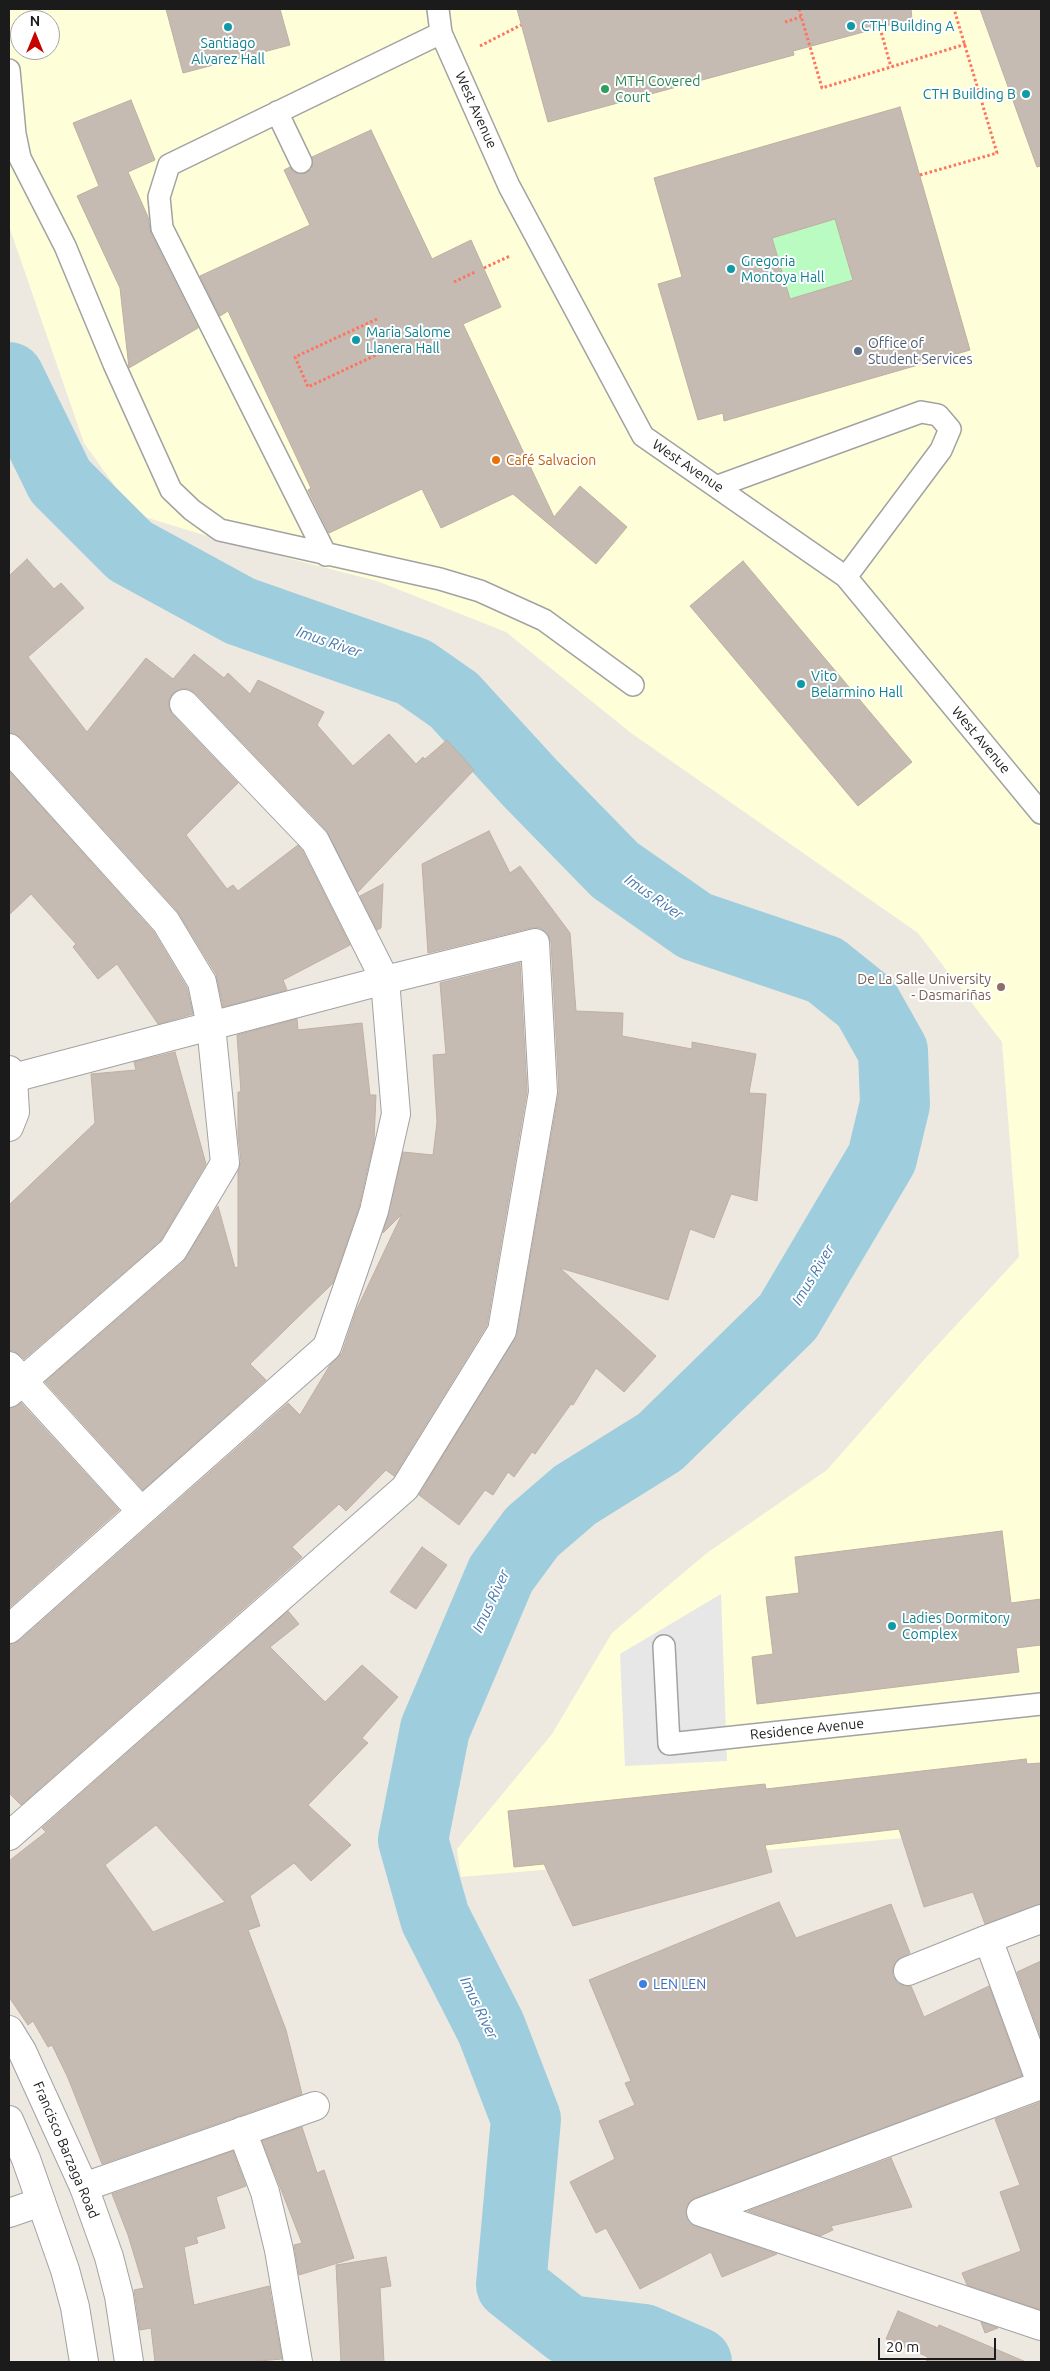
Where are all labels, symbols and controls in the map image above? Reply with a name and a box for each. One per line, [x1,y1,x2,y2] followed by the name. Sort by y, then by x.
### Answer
[10,10,60,60] north arrow
[30,13,40,29] text: N
[861,18,954,34] place label: CTH Building A
[845,20,857,32] marker: CTH Building A
[222,21,234,33] marker: Santiago Alvarez Hall
[191,35,265,68] place label: Santiago Alvarez Hall
[452,69,500,151] street label: West Avenue
[615,73,700,105] place label: MTH Covered Court
[599,83,611,95] marker: MTH Covered Court
[923,86,1016,102] place label: CTH Building B
[1020,88,1032,100] marker: CTH Building B
[741,253,824,286] place label: Gregoria Montoya Hall
[725,263,737,275] marker: Gregoria Montoya Hall
[366,324,451,357] place label: Maria Salome Llanera Hall
[350,334,362,346] marker: Maria Salome Llanera Hall
[868,335,973,368] place label: Office of Student Services
[852,345,864,357] marker: Office of Student Services
[649,436,727,496] street label: West Avenue
[506,452,596,468] place label: Café Salvacion
[490,454,502,466] marker: Café Salvacion
[294,623,364,661] water label: Imus River
[811,668,903,700] place label: Vito Belarmino Hall
[795,678,807,690] marker: Vito Belarmino Hall
[948,703,1014,777] street label: West Avenue
[621,870,687,924] water label: Imus River
[857,971,991,1004] place label: De La Salle University - Dasmariñas
[995,981,1007,993] marker: De La Salle University - Dasmariñas
[788,1241,838,1309] water label: Imus River
[469,1567,513,1635] water label: Imus River
[902,1610,1010,1642] place label: Ladies Dormitory Complex
[886,1620,898,1632] marker: Ladies Dormitory Complex
[749,1715,865,1743] street label: Residence Avenue
[456,1974,502,2042] water label: Imus River
[653,1976,706,1992] place label: LEN LEN
[637,1978,649,1990] marker: LEN LEN
[30,2079,102,2221] street label: Francisco Barzaga Road
[880,2328,998,2360] scale bar
[886,2338,919,2355] text: 20 m

